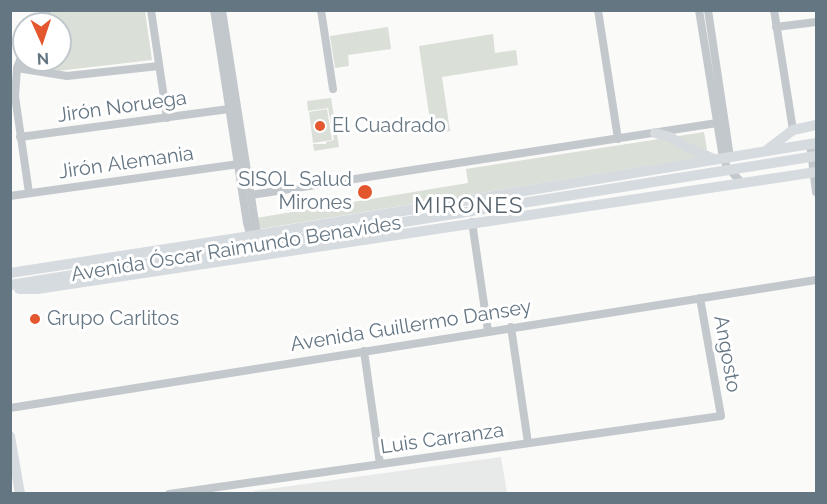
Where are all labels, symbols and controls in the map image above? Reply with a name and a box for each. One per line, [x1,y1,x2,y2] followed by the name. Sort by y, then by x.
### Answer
[12,12,72,72] north arrow
[36,49,49,68] text: N
[56,86,188,128] street label: Jirón Noruega
[332,114,446,138] place label: El Cuadrado
[313,119,327,133] marker: El Cuadrado
[57,142,195,184] street label: Jirón Alemania
[238,168,352,215] place label: SISOL Salud Mirones
[356,183,374,201] marker: SISOL Salud Mirones
[414,193,524,219] district label: MIRONES
[69,211,403,287] street label: Avenida Óscar Raimundo Benavides
[289,295,533,357] street label: Avenida Guillermo Dansey
[47,307,179,331] place label: Grupo Carlitos
[28,312,42,326] marker: Grupo Carlitos
[708,314,746,394] street label: Angosto
[379,418,505,460] street label: Luis Carranza

